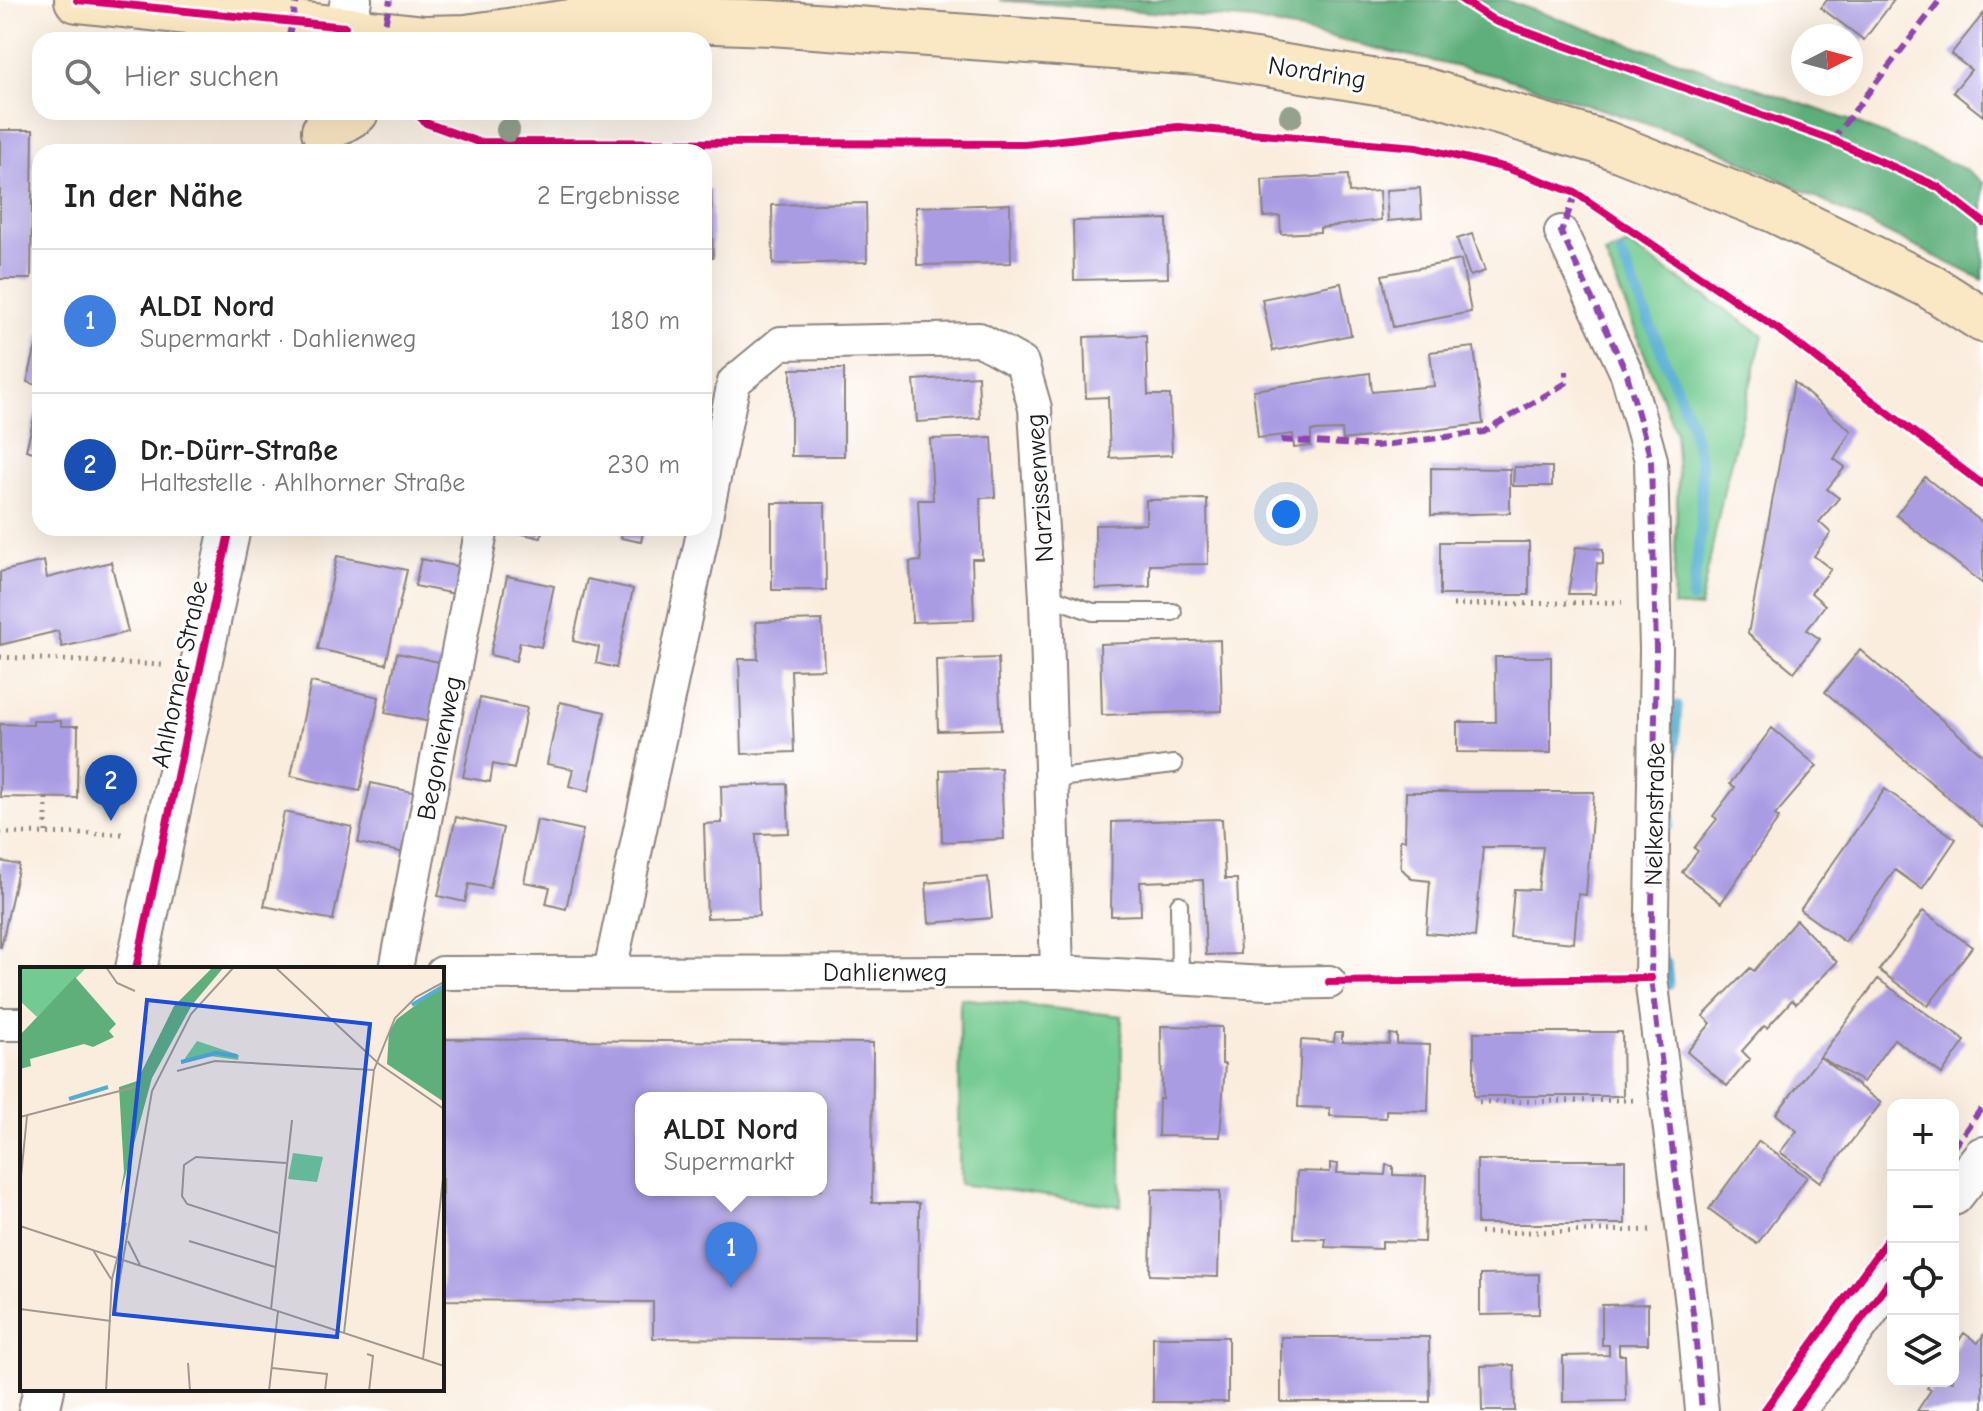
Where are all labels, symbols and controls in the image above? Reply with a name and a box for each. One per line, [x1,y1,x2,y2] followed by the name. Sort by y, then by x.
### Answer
[1791,24,1863,96] north arrow
[32,32,712,120] search box
[1266,50,1368,96] street label: Nordring
[60,54,104,98] icon: search
[124,59,279,94] text: Hier suchen
[64,176,243,216] text: In der Nähe
[537,181,680,211] text: 2 Ergebnisse
[140,289,275,324] text: ALDI Nord
[85,306,95,336] text: 1
[610,306,680,336] text: 180 m
[140,324,417,354] text: Supermarkt · Dahlienweg
[1020,413,1060,563] street label: Narzissenweg
[140,433,338,468] text: Dr.-Dürr-Straße
[84,450,96,480] text: 2
[607,450,680,480] text: 230 m
[140,468,465,498] text: Haltestelle · Ahlhorner Straße
[1266,494,1306,534] your location
[145,578,214,771] street label: Ahlhorner Straße
[411,674,469,823] street label: Begonienweg
[1639,742,1671,886] street label: Nelkenstraße
[85,755,137,821] pin: 2
[823,958,947,988] street label: Dahlienweg
[20,967,444,1391] inset map
[635,1092,827,1196] popup
[1887,1099,1959,1387] map controls
[1887,1099,1959,1171] button: +
[664,1112,798,1147] text: ALDI Nord
[664,1147,794,1177] text: Supermarkt
[1887,1171,1959,1243] button: −
[705,1222,757,1288] pin: 1
[1887,1243,1959,1315] button: locate
[1887,1315,1959,1387] button: layers

